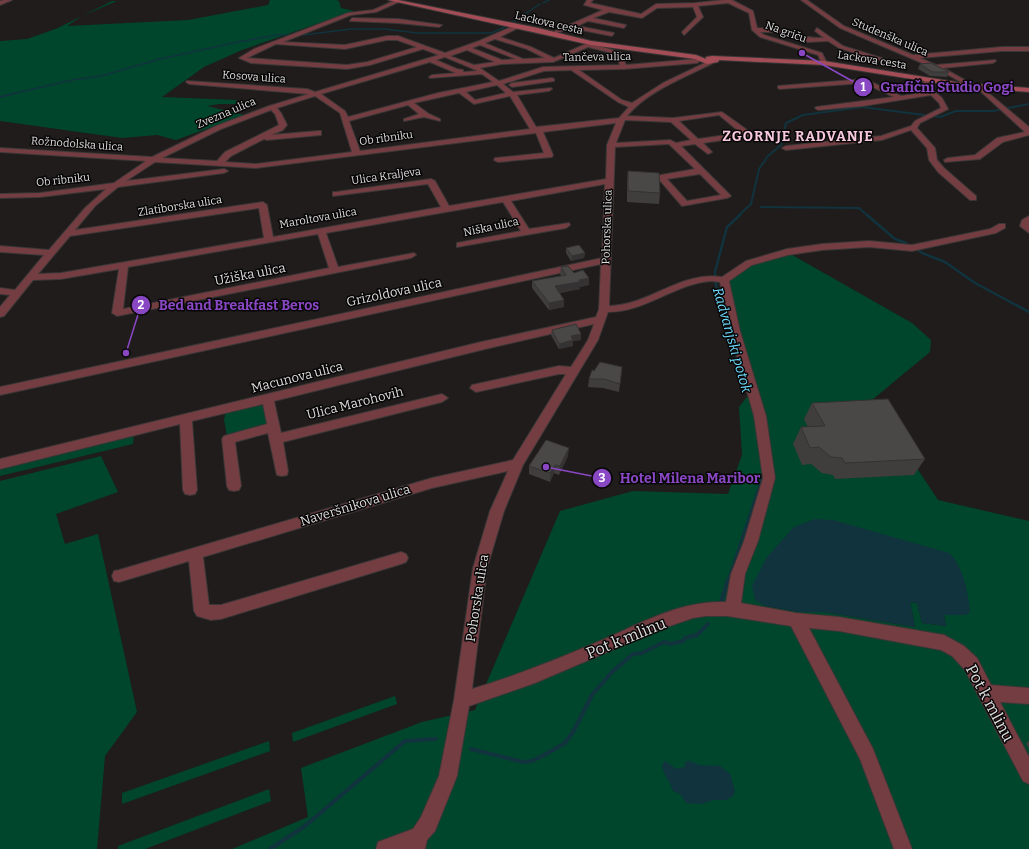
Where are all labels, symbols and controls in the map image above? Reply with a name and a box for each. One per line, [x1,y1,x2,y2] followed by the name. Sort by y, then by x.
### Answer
[514,9,584,37] street label: Lackova cesta
[850,15,930,59] street label: Studenška ulica
[764,19,809,46] street label: Na griču
[837,48,907,72] street label: Lackova cesta
[563,50,631,64] street label: Tančeva ulica
[222,68,286,86] street label: Kosova ulica
[853,74,1022,100] callout: Grafični Studio Gogi
[880,79,1014,96] text: Grafični Studio Gogi
[860,80,866,94] text: 1
[194,95,258,131] street label: Zvezna ulica
[358,128,414,148] street label: Ob ribniku
[722,128,874,145] district label: ZGORNJE RADVANJE
[31,134,123,154] street label: Rožnodolska ulica
[350,165,422,187] street label: Ulica Kraljeva
[35,171,91,189] street label: Ob ribniku
[599,189,615,265] street label: Pohorska ulica
[137,193,223,219] street label: Zlatiborska ulica
[278,205,358,231] street label: Maroltova ulica
[462,215,520,239] street label: Niška ulica
[213,260,287,288] street label: Užiška ulica
[345,275,443,309] street label: Grizoldova ulica
[709,285,755,395] water label: Radvanjski potok
[131,292,328,318] callout: Bed and Breakfast Beros
[159,297,319,314] text: Bed and Breakfast Beros
[138,298,145,312] text: 2
[250,358,344,396] street label: Macunova ulica
[305,384,405,422] street label: Ulica Marohovih
[592,465,769,491] callout: Hotel Milena Maribor
[620,470,761,487] text: Hotel Milena Maribor
[599,471,606,485] text: 3
[298,481,412,529] street label: Naveršnikova ulica
[463,553,491,643] street label: Pohorska ulica
[583,613,669,663] street label: Pot k mlinu
[962,661,1018,745] street label: Pot k mlinu

